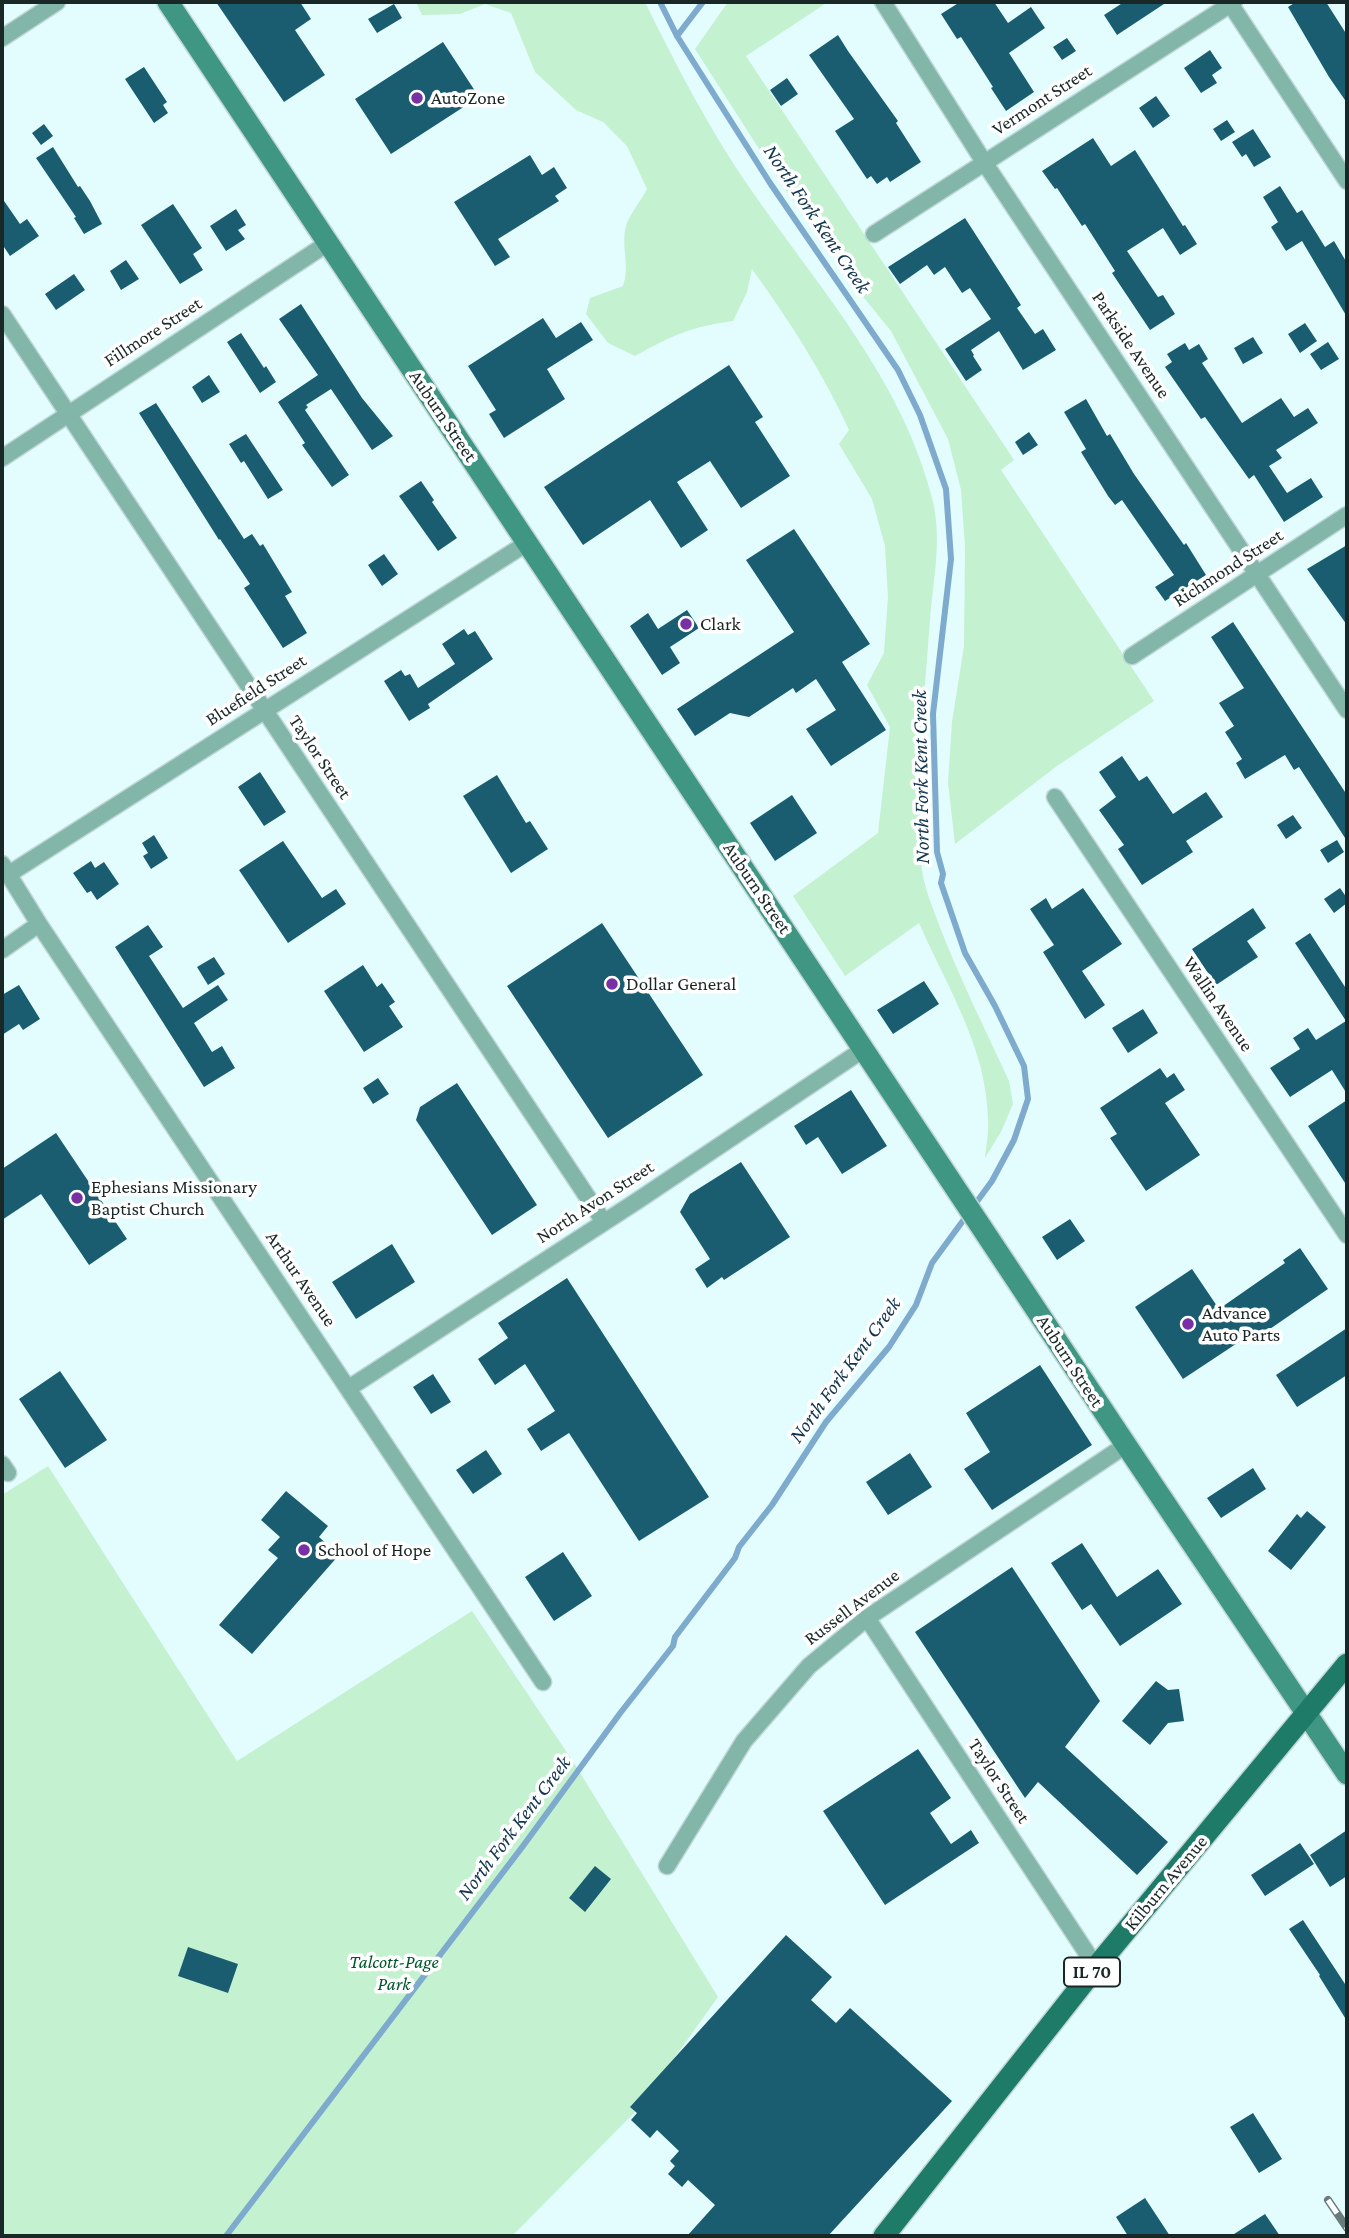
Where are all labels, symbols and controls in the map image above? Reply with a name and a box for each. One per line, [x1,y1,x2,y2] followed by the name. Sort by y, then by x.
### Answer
[988,59,1096,141] street label: Vermont Street
[431,87,505,109] place label: AutoZone
[409,90,425,106] marker: AutoZone
[758,140,876,298] water label: North Fork Kent Creek
[1087,287,1175,403] street label: Parkside Avenue
[100,292,206,372] street label: Fillmore Street
[404,366,482,466] street label: Auburn Street
[1169,524,1287,612] street label: Richmond Street
[700,613,741,635] place label: Clark
[678,616,694,632] marker: Clark
[201,649,311,731] street label: Bluefield Street
[907,690,935,864] water label: North Fork Kent Creek
[284,711,356,803] street label: Taylor Street
[718,838,796,938] street label: Auburn Street
[1178,952,1258,1056] street label: Wallin Avenue
[626,973,736,995] place label: Dollar General
[604,976,620,992] marker: Dollar General
[532,1156,658,1248] street label: North Avon Street
[91,1176,257,1220] place label: Ephesians Missionary Baptist Church
[69,1190,85,1206] marker: Ephesians Missionary Baptist Church
[261,1227,341,1331] street label: Arthur Avenue
[784,1292,906,1448] water label: North Fork Kent Creek
[1202,1302,1280,1346] place label: Advance Auto Parts
[1032,1311,1108,1411] street label: Auburn Street
[1180,1316,1196,1332] marker: Advance Auto Parts
[318,1539,431,1561] place label: School of Hope
[296,1542,312,1558] marker: School of Hope
[800,1564,904,1650] street label: Russell Avenue
[963,1734,1035,1828] street label: Taylor Street
[452,1751,576,1905] water label: North Fork Kent Creek
[1120,1831,1212,1935] street label: Kilburn Avenue
[349,1951,439,1995] park label: Talcott-Page Park
[1064,1958,1120,1986] road number: IL 70

